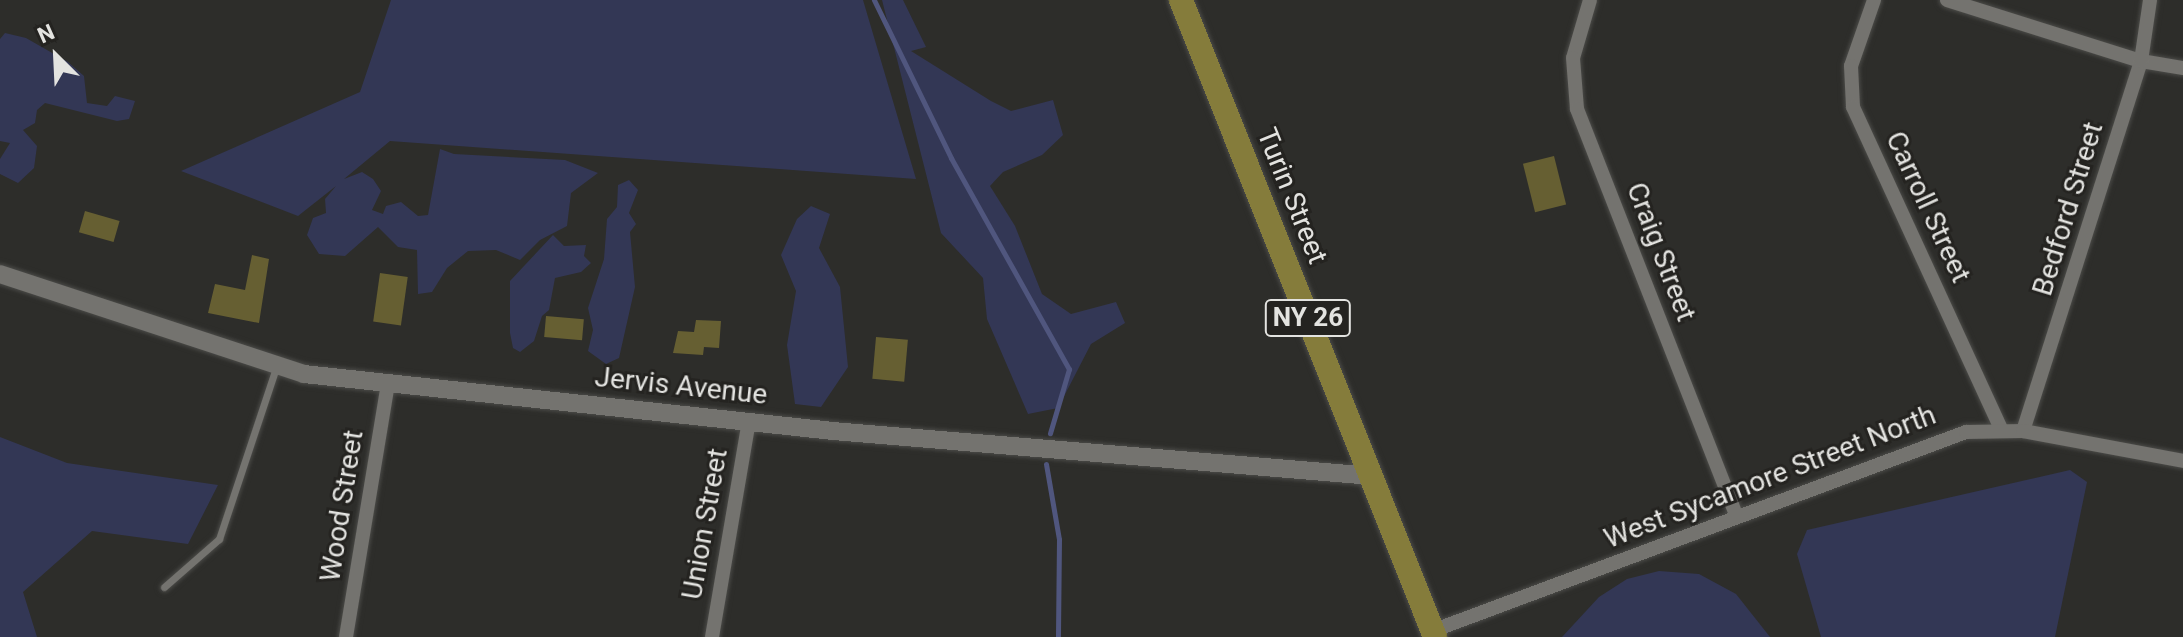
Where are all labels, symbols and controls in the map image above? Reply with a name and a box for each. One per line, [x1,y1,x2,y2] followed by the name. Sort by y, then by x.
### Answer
[16,16,96,96] north arrow
[34,19,58,48] text: N
[2026,118,2110,300] street label: Bedford Street
[1250,123,1334,269] street label: Turin Street
[1878,126,1978,288] street label: Carroll Street
[1619,178,1703,326] street label: Craig Street
[1264,296,1352,340] road number: NY 26
[593,360,769,412] street label: Jervis Avenue
[1599,398,1941,556] street label: West Sycamore Street North
[313,428,371,584] street label: Wood Street
[675,446,735,602] street label: Union Street

